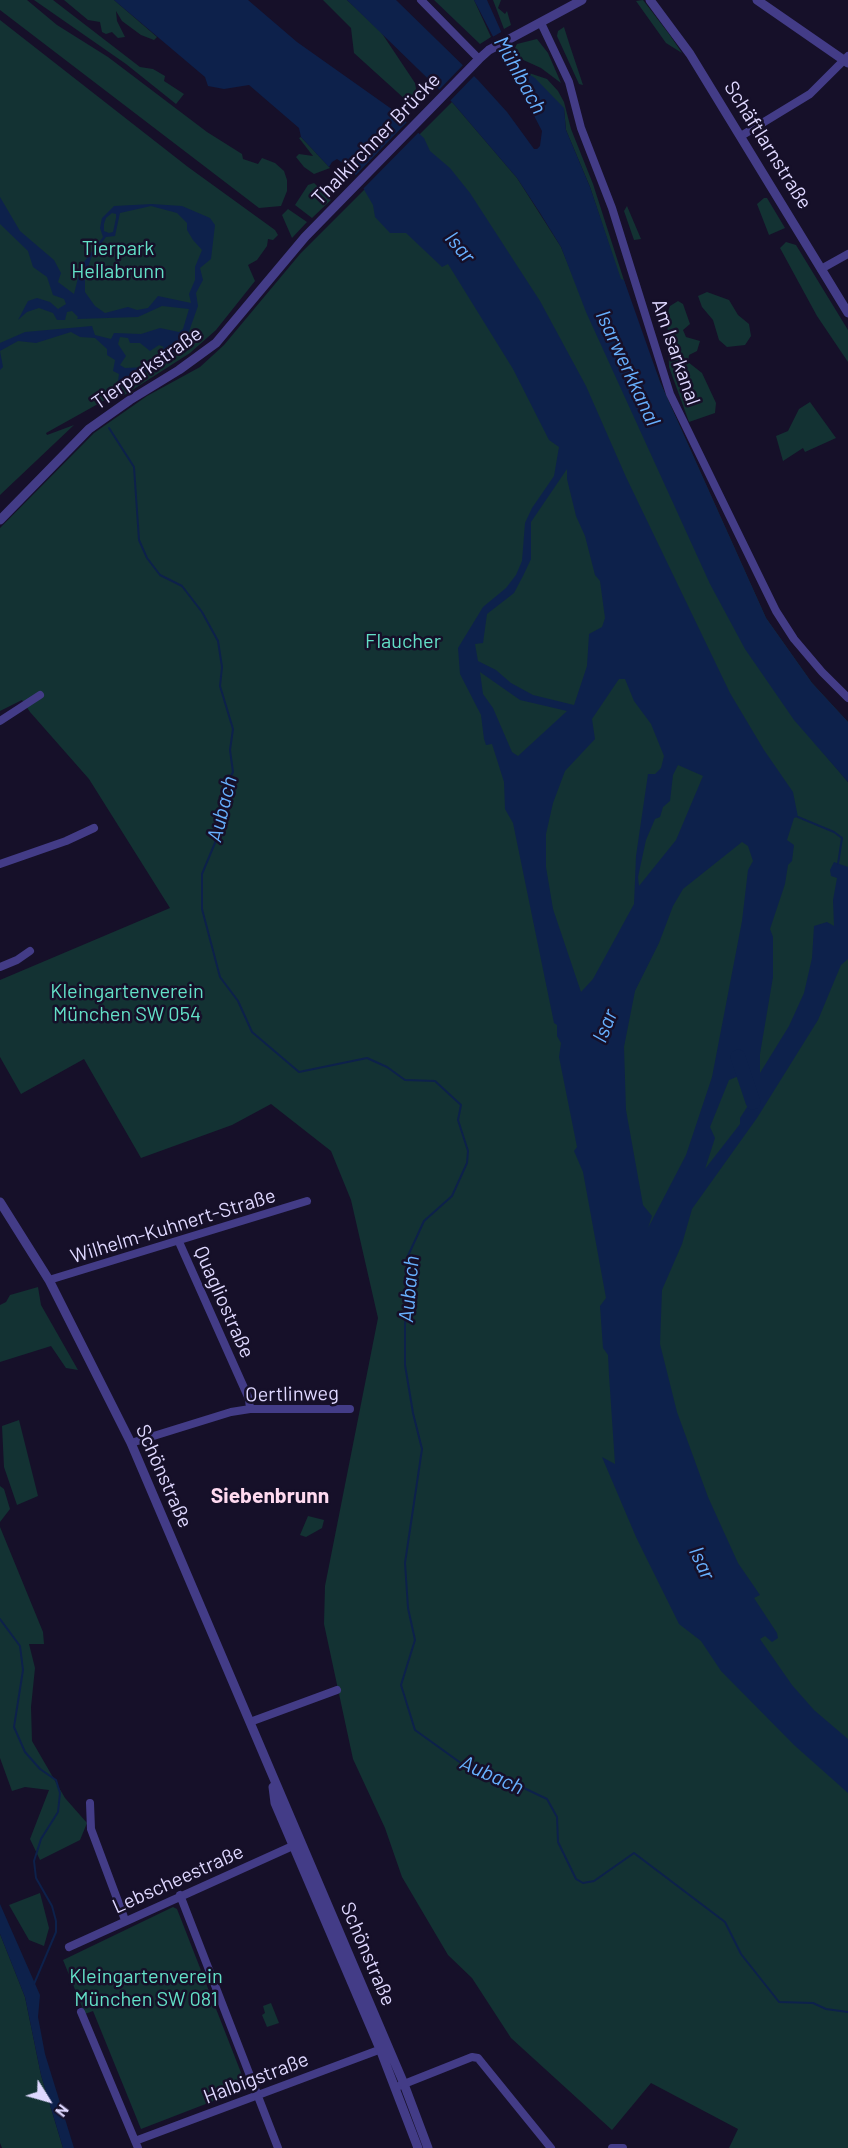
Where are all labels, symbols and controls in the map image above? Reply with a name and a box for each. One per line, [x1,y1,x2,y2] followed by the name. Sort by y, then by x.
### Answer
[488,32,552,118] water label: Mühlbach
[307,68,445,210] street label: Thalkirchner Brücke
[719,77,817,213] street label: Schäftlarnstraße
[440,226,480,268] water label: Isar
[71,236,165,283] park label: Tierpark Hellabrunn
[647,296,705,408] street label: Am Isarkanal
[590,306,666,430] water label: Isarwerkkanal
[87,321,207,415] street label: Tierparkstraße
[365,629,441,653] park label: Flaucher
[202,773,242,845] water label: Aubach
[50,979,204,1026] park label: Kleingartenverein München SW 054
[587,1006,623,1046] water label: Isar
[68,1183,278,1269] street label: Wilhelm-Kuhnert-Straße
[189,1242,259,1362] street label: Quagliostraße
[394,1254,424,1324] water label: Aubach
[245,1381,339,1407] street label: Oertlinweg
[131,1421,197,1531] street label: Schönstraße
[211,1483,329,1509] district label: Siebenbrunn
[683,1542,721,1584] water label: Isar
[456,1750,528,1800] water label: Aubach
[109,1839,247,1919] street label: Lebscheestraße
[335,1899,401,2009] street label: Schönstraße
[69,1964,223,2011] park label: Kleingartenverein München SW 081
[200,2047,312,2109] street label: Halbigstraße
[18,2070,78,2130] north arrow
[52,2101,74,2121] text: N

